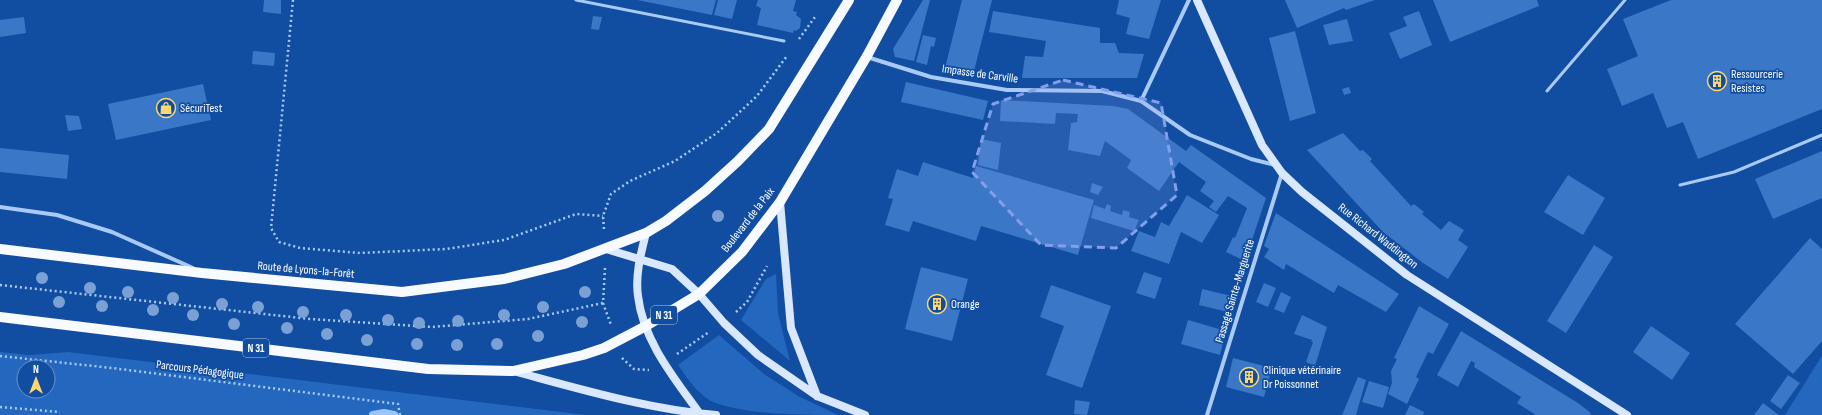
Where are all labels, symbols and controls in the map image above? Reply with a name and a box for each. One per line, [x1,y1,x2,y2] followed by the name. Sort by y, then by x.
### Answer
[941,61,1019,87] street label: Impasse de Carville
[1731,67,1783,96] place label: Ressourcerie Resistes
[1706,70,1728,92] building icon: Ressourcerie Resistes
[155,97,177,119] shop icon: SécuriTest
[180,101,223,116] place label: SécuriTest
[718,184,778,255] street label: Boulevard de la Paix
[1335,200,1421,272] street label: Rue Richard Waddington
[1212,237,1258,345] street label: Passage Sainte-Marguerite
[257,258,355,282] street label: Route de Lyons-la-Forêt
[926,293,948,315] building icon: Orange
[951,297,980,312] place label: Orange
[651,306,677,324] road number: N 31
[243,339,269,357] road number: N 31
[155,357,245,383] street label: Parcours Pédagogique
[16,359,56,399] north arrow
[33,363,39,376] text: N
[1263,363,1341,392] place label: Clinique vétérinaire Dr Poissonnet
[1238,366,1260,388] building icon: Clinique vétérinaire Dr Poissonnet

